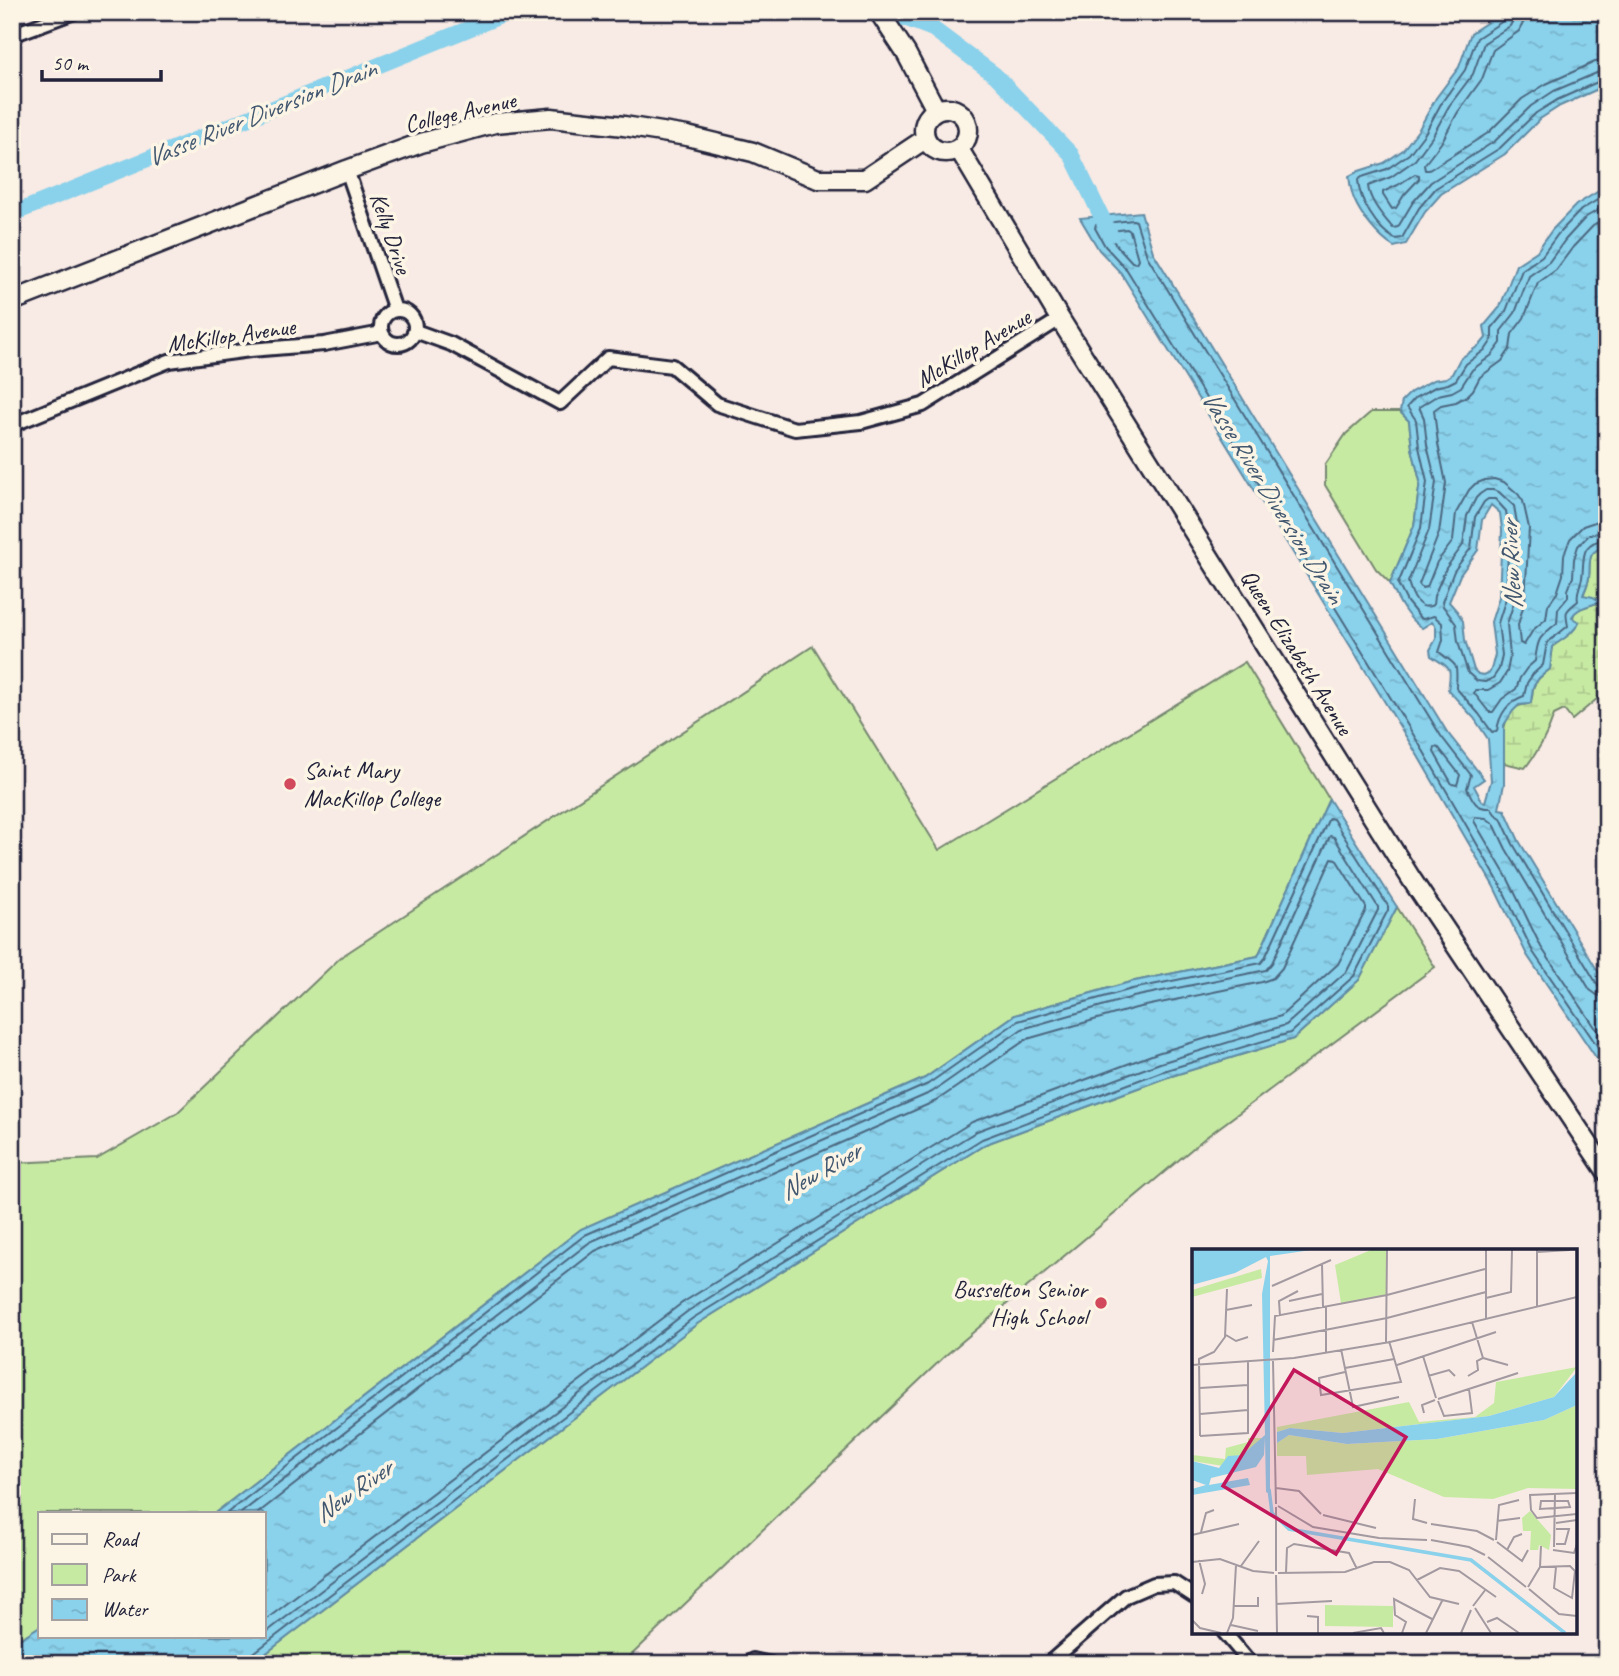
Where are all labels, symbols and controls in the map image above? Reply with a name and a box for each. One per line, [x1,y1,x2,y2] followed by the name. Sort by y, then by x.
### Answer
[42,38,161,82] scale bar
[52,50,90,76] text: 50 m
[141,51,383,174] water label: Vasse River Diversion Drain
[402,84,521,139] street label: College Avenue
[363,188,420,280] street label: Kelly Drive
[910,301,1038,394] street label: McKillop Avenue
[165,311,299,359] street label: McKillop Avenue
[1194,385,1353,611] water label: Vasse River Diversion Drain
[1492,515,1530,610] water label: New River
[1234,564,1361,742] street label: Queen Elizabeth Avenue
[304,755,442,813] place label: Saint Mary MacKillop College
[282,776,298,792] marker: Saint Mary MacKillop College
[774,1132,870,1207] water label: New River
[1192,1249,1577,1634] inset map
[953,1274,1091,1332] place label: Busselton Senior High School
[1093,1295,1109,1311] marker: Busselton Senior High School
[307,1450,402,1530] water label: New River
[38,1512,266,1638] legend
[102,1526,141,1552] text: Road
[102,1562,137,1588] text: Park
[102,1596,149,1622] text: Water

